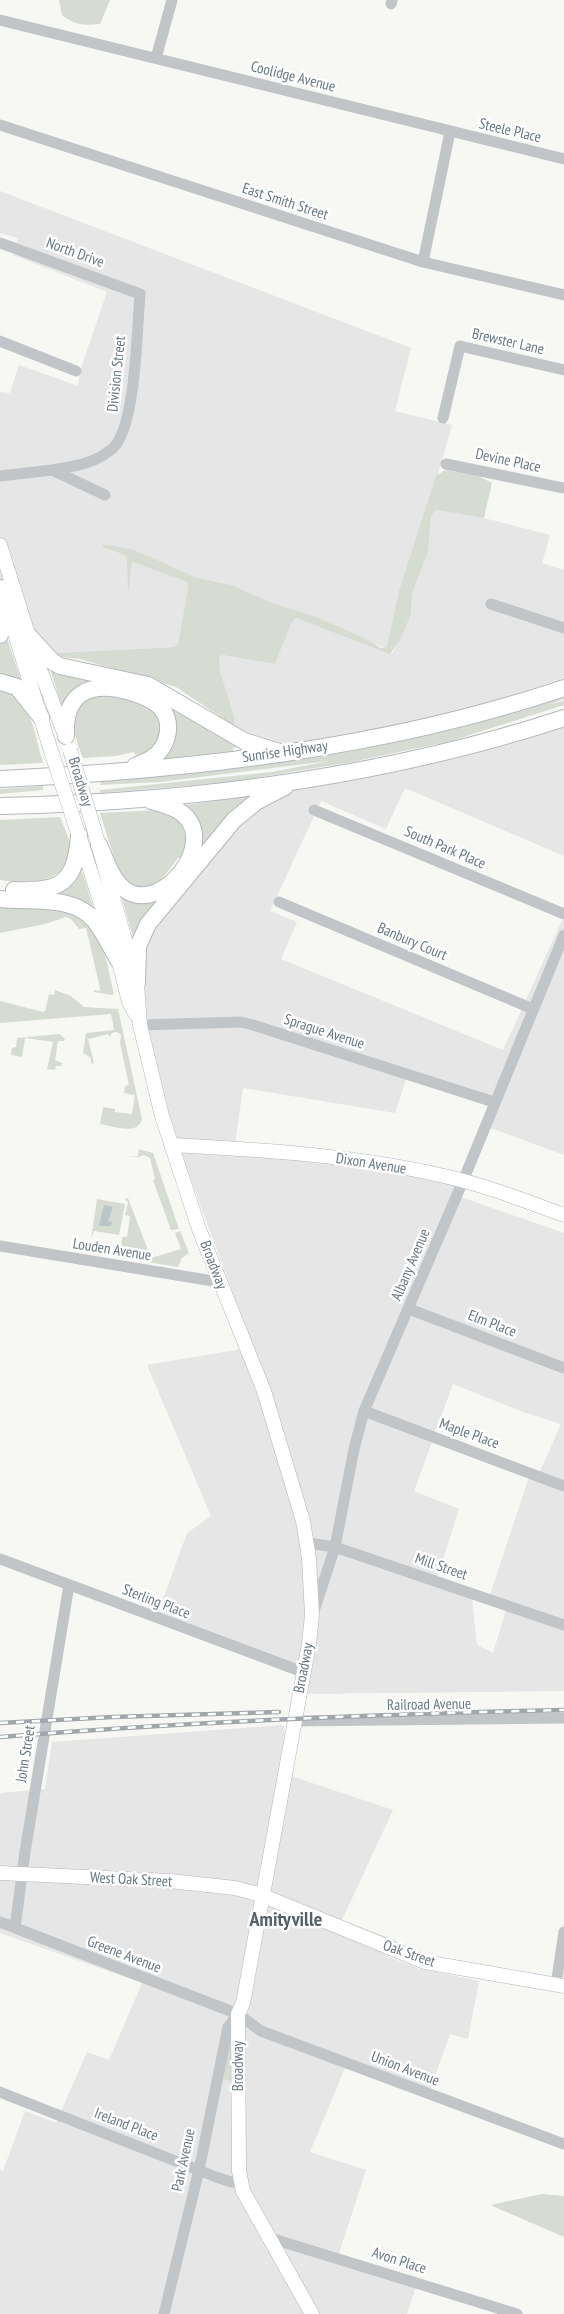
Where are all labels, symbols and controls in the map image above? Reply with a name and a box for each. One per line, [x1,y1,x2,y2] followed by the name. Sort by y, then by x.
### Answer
[249,58,337,96] street label: Coolidge Avenue
[477,115,543,147] street label: Steele Place
[240,180,330,224] street label: East Smith Street
[44,234,106,272] street label: North Drive
[470,325,546,359] street label: Brewster Lane
[104,335,130,413] street label: Division Street
[474,445,542,477] street label: Devine Place
[241,737,329,767] street label: Sunrise Highway
[64,755,96,809] street label: Broadway
[402,823,488,873] street label: South Park Place
[375,919,449,965] street label: Banbury Court
[282,1011,366,1053] street label: Sprague Avenue
[334,1150,408,1178] street label: Dixon Avenue
[388,1226,434,1304] street label: Albany Avenue
[72,1235,152,1265] street label: Louden Avenue
[196,1238,230,1292] street label: Broadway
[465,1307,519,1341] street label: Elm Place
[437,1415,501,1453] street label: Maple Place
[413,1550,469,1584] street label: Mill Street
[120,1581,192,1623] street label: Sterling Place
[290,1641,318,1695] street label: Broadway
[387,1695,471,1715] street label: Railroad Avenue
[13,1724,39,1784] street label: John Street
[89,1869,173,1891] street label: West Oak Street
[250,1908,322,1932] district label: Amityville
[85,1933,163,1977] street label: Greene Avenue
[380,1937,438,1971] street label: Oak Street
[230,2041,248,2091] street label: Broadway
[368,2048,442,2090] street label: Union Avenue
[91,2105,161,2145] street label: Ireland Place
[169,2127,199,2193] street label: Park Avenue
[369,2244,429,2278] street label: Avon Place

